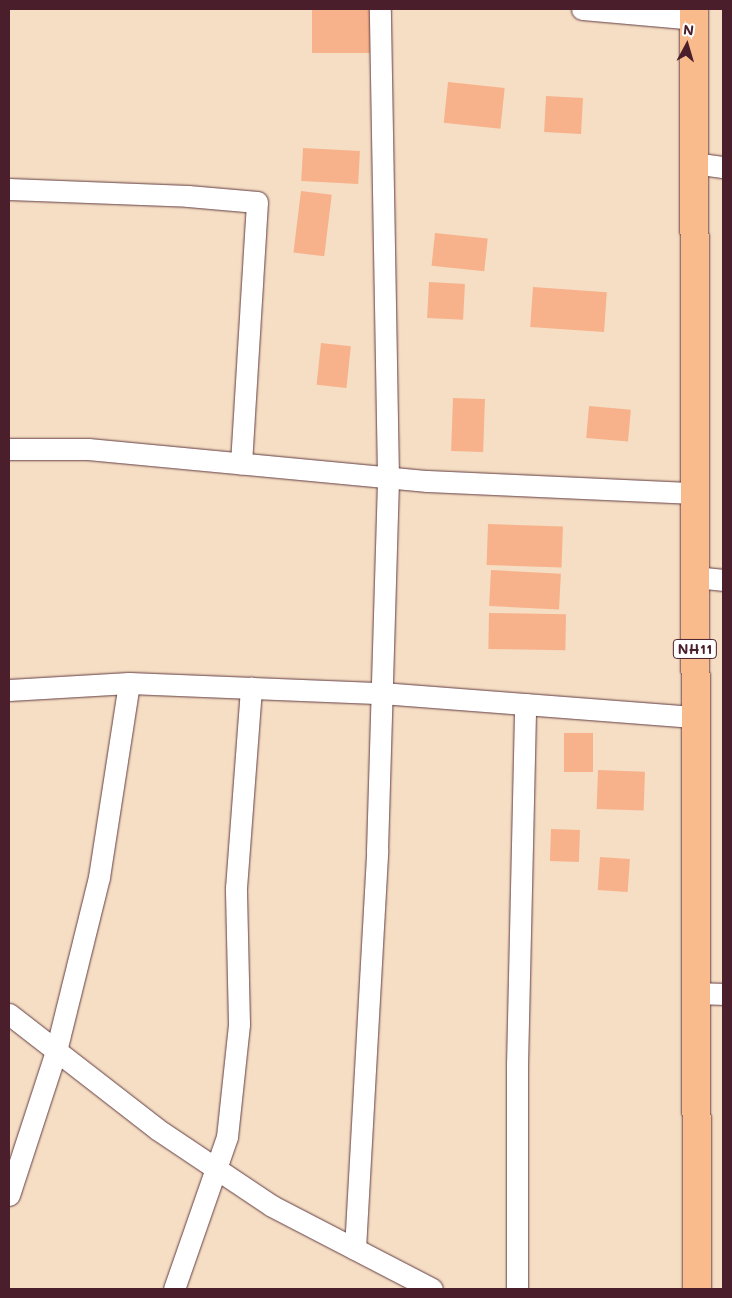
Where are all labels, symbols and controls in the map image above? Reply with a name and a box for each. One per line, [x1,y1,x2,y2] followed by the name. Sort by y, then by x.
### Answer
[662,20,712,70] north arrow
[682,20,695,40] text: N
[672,638,718,661] road number: NH11

